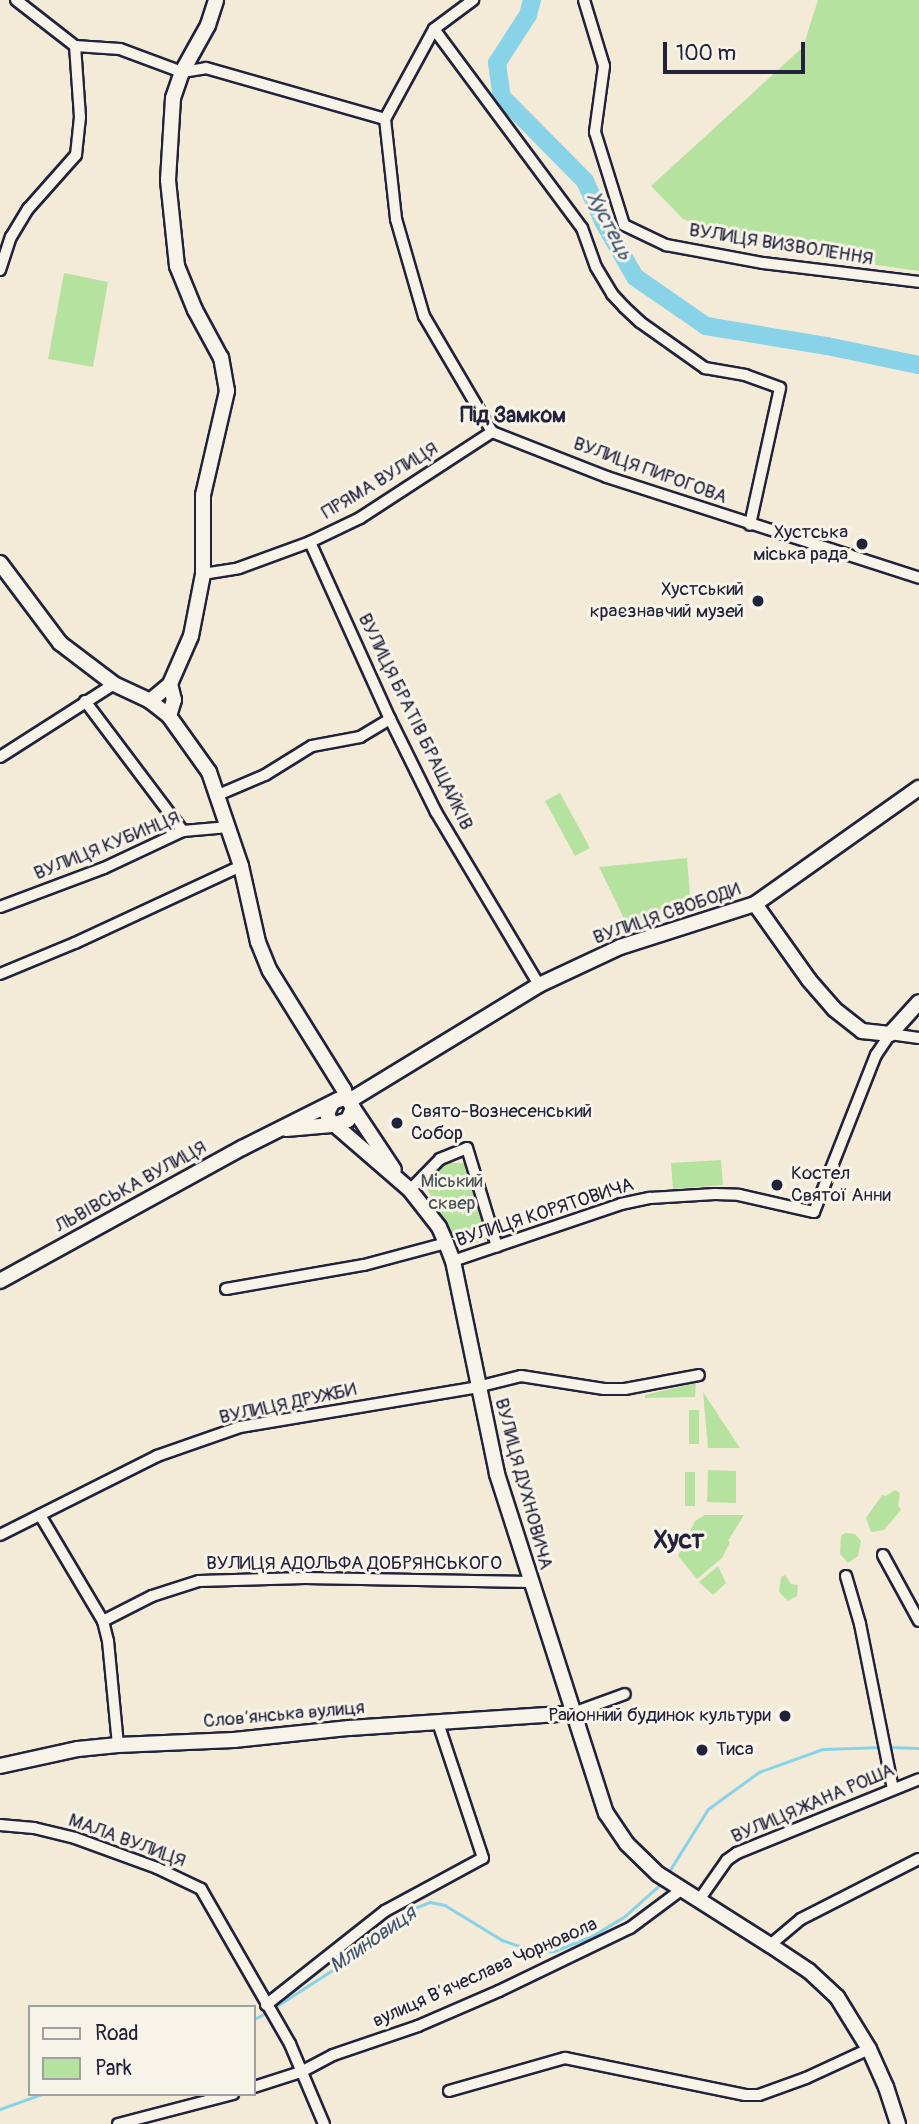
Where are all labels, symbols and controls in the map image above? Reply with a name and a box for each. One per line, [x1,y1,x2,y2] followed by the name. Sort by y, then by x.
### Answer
[667,28,809,72] scale bar
[676,40,736,67] text: 100 m
[580,187,638,265] water label: Хустець
[687,219,875,271] street label: ВУЛИЦЯ ВИЗВОЛЕННЯ
[460,403,566,429] district label: Під Замком
[570,433,730,509] street label: ВУЛИЦЯ ПИРОГОВА
[318,437,442,525] street label: ПРЯМА ВУЛИЦЯ
[753,522,848,566] place label: Хустська міська рада
[854,536,870,552] marker: Хустська міська рада
[590,579,744,623] place label: Хустський краєзнавчий музей
[750,593,766,609] marker: Хустський краєзнавчий музей
[353,610,477,834] street label: ВУЛИЦЯ БРАТІВ БРАЩАЙКІВ
[31,806,183,886] street label: ВУЛИЦЯ КУБИНЦЯ
[590,878,744,950] street label: ВУЛИЦЯ СВОБОДИ
[411,1101,592,1145] place label: Свято-Вознесенський Собор
[389,1115,405,1131] marker: Свято-Вознесенський Собор
[51,1136,211,1238] street label: ЛЬВІВСЬКА ВУЛИЦЯ
[791,1163,891,1207] place label: Костел Святої Анни
[421,1171,483,1215] park label: Міський сквер
[453,1173,637,1253] street label: ВУЛИЦЯ КОРЯТОВИЧА
[769,1177,785,1193] marker: Костел Святої Анни
[217,1378,359,1430] street label: ВУЛИЦЯ ДРУЖБИ
[489,1396,557,1572] street label: ВУЛИЦЯ ДУХНОВИЧА
[654,1525,704,1557] district label: Хуст
[206,1553,502,1575] street label: ВУЛИЦЯ АДОЛЬФА ДОБРЯНСЬКОГО
[202,1697,366,1733] street label: Словʼянська вулиця
[549,1705,771,1727] place label: Районний будинок культури
[777,1708,793,1724] marker: Районний будинок культури
[716,1739,753,1761] place label: Тиса
[694,1742,710,1758] marker: Тиса
[728,1759,898,1849] street label: ВУЛИЦЯ ЖАНА РОША
[65,1809,189,1873] street label: МАЛА ВУЛИЦЯ
[325,1901,421,1979] water label: Млиновиця
[369,1913,601,2033] street label: вулиця Вʼячеслава Чорновола
[28,2005,256,2096] legend
[95,2020,139,2047] text: Road
[95,2055,132,2082] text: Park

